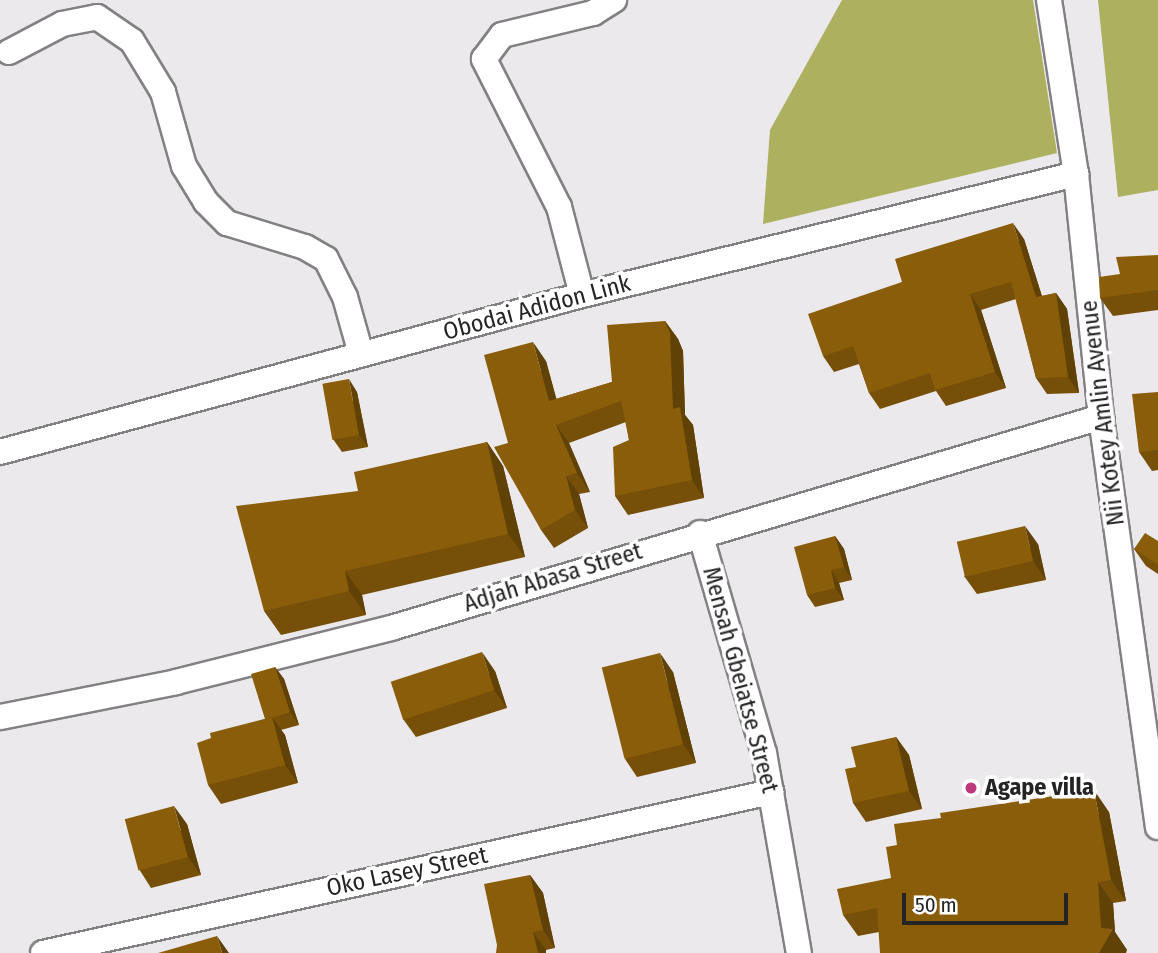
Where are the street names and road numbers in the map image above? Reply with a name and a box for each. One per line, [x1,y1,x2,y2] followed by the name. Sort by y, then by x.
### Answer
[440,269,634,347] street label: Obodai Adidon Link
[1075,299,1131,527] street label: Nii Kotey Amlin Avenue
[460,537,646,619] street label: Adjah Abasa Street
[696,564,784,796] street label: Mensah Gbeiatse Street
[324,841,490,903] street label: Oko Lasey Street

